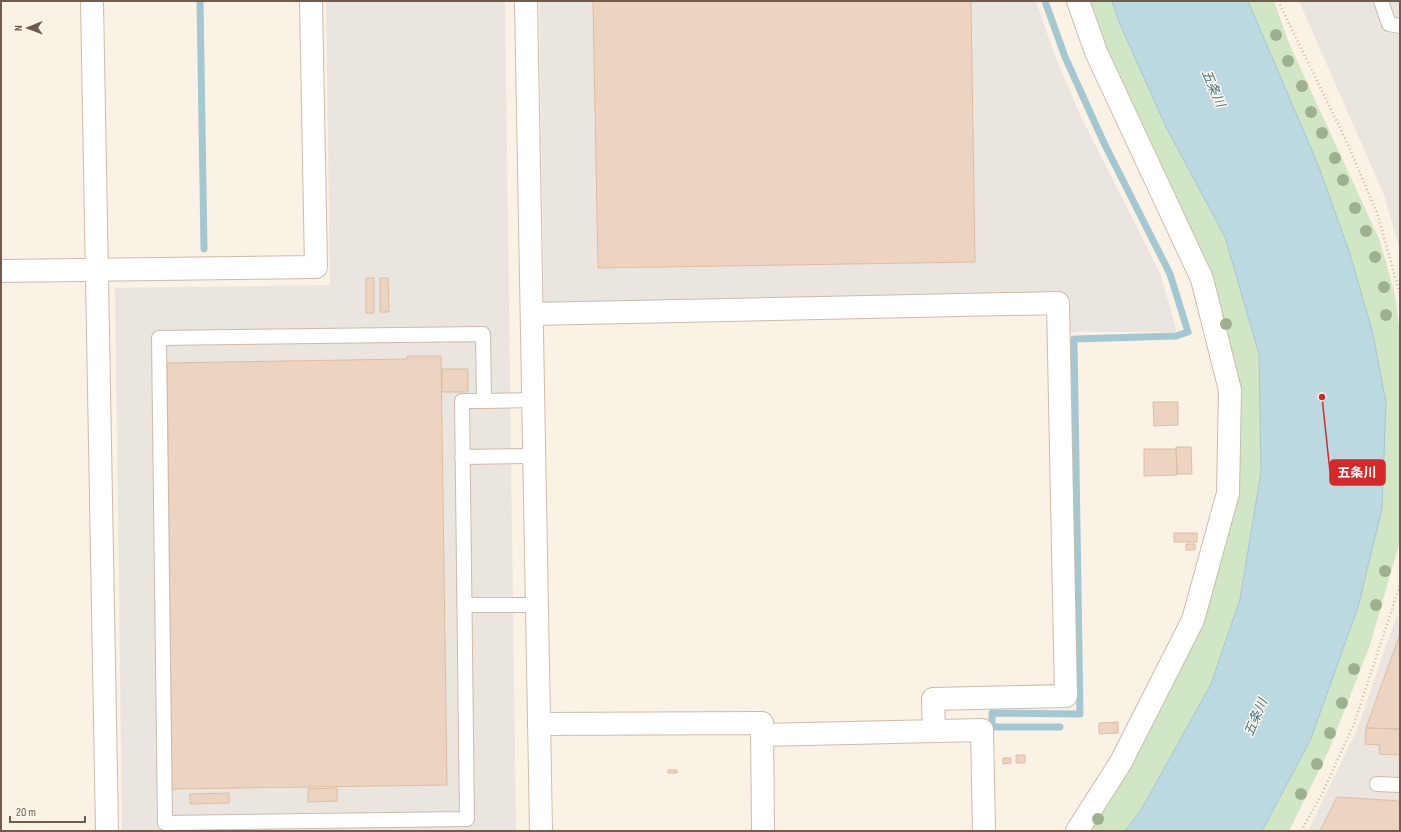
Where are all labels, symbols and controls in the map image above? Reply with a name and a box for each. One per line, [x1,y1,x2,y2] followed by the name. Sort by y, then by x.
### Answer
[8,8,48,48] north arrow
[12,25,25,31] text: N
[1198,67,1229,111] water label: 五条川
[1330,460,1385,485] callout: 五条川
[1337,465,1377,481] text: 五条川
[1241,694,1272,738] water label: 五条川
[10,798,85,824] scale bar
[16,805,36,820] text: 20 m

